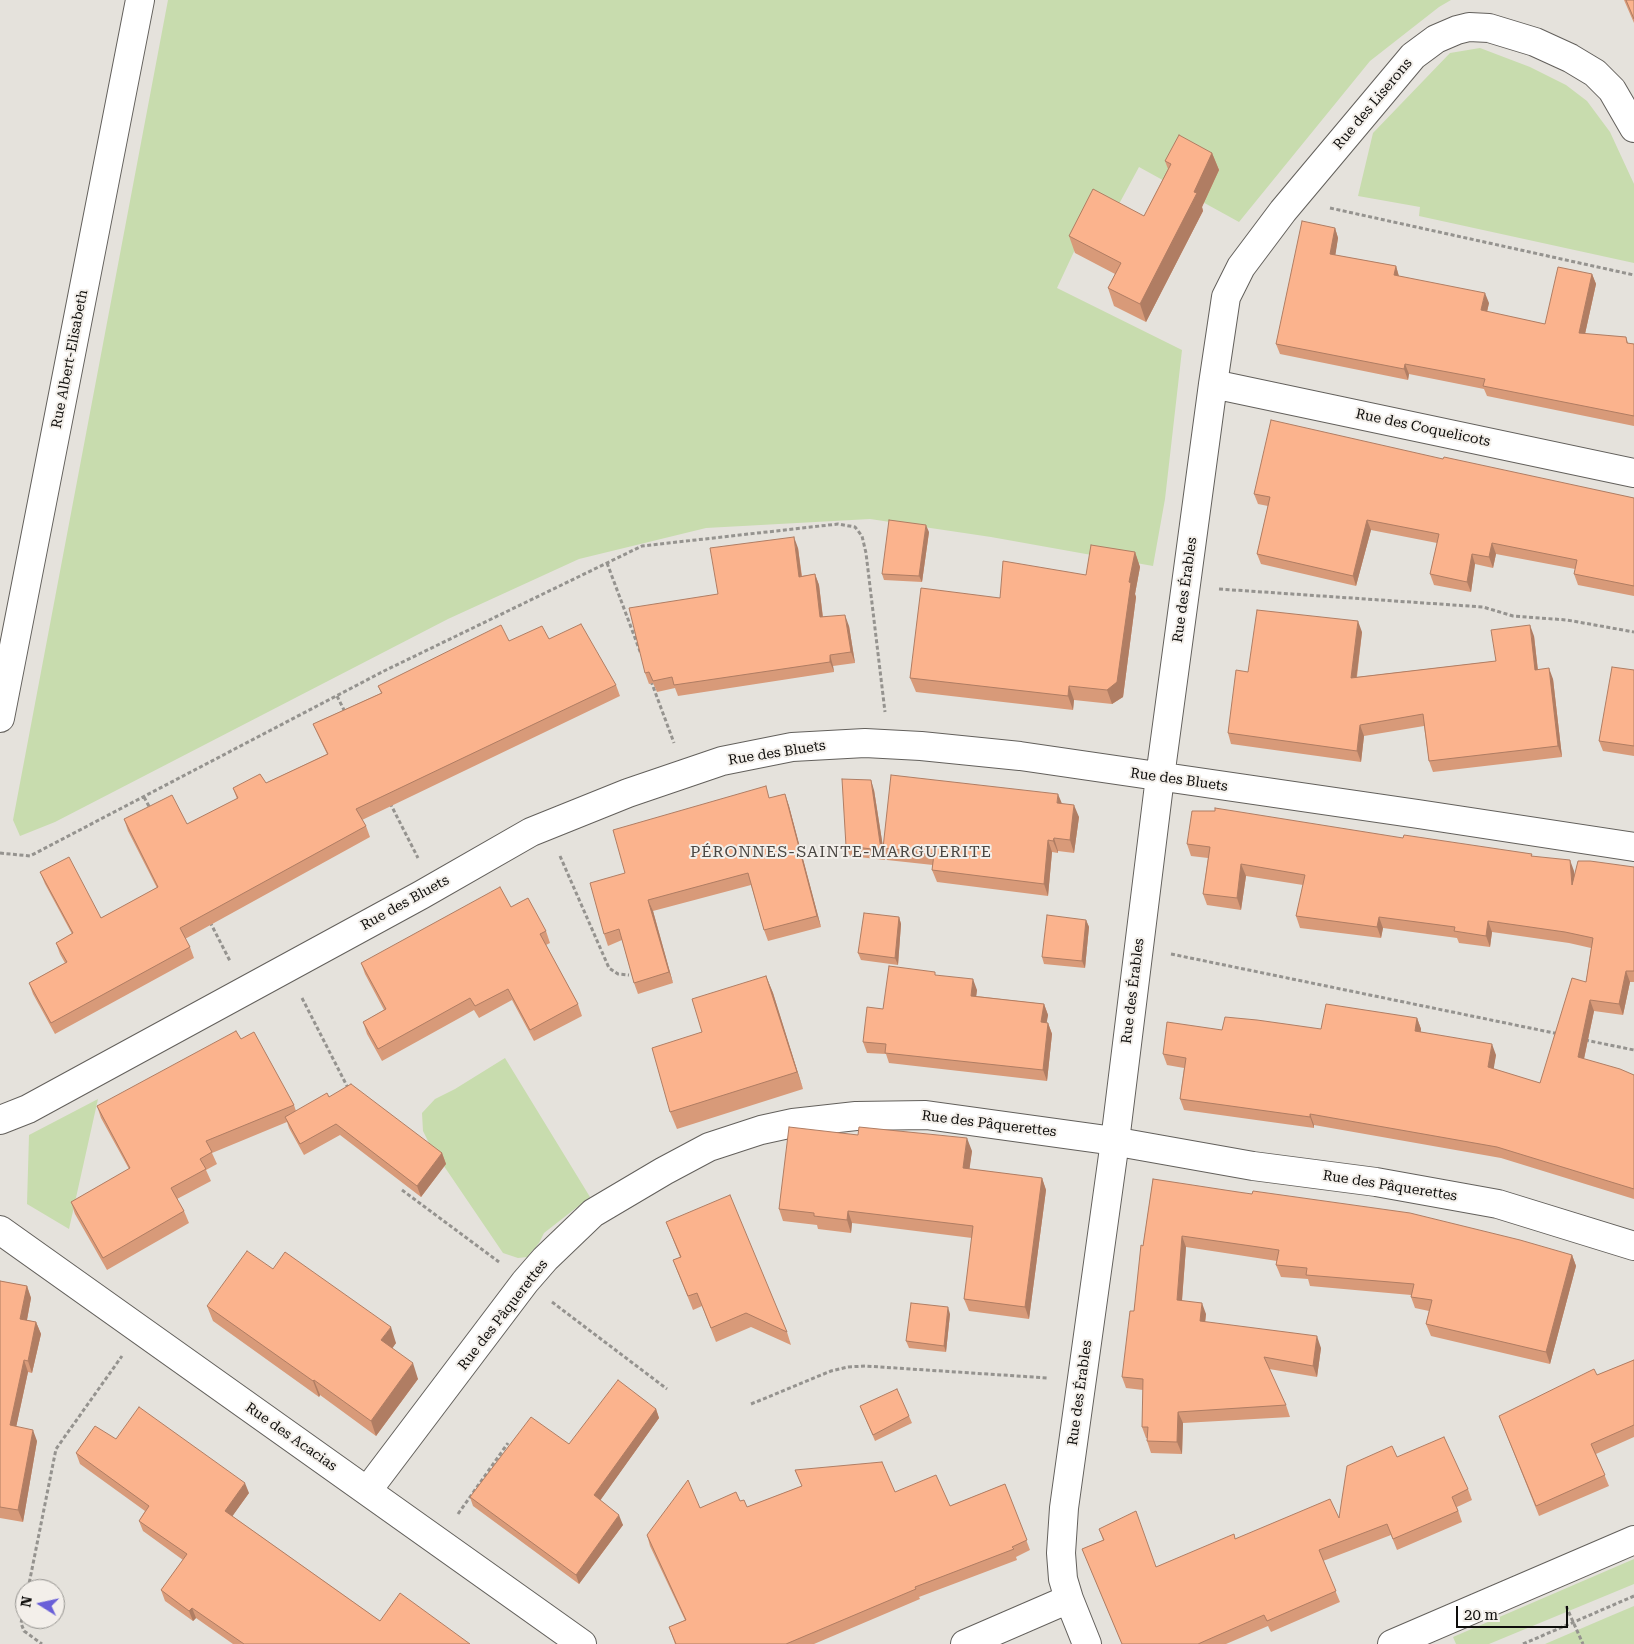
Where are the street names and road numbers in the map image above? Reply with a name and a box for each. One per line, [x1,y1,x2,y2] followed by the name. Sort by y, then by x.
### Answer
[1330,55,1416,153] street label: Rue des Liserons
[48,288,92,430] street label: Rue Albert-Elisabeth
[1354,406,1492,450] street label: Rue des Coquelicots
[1169,536,1201,644] street label: Rue des Érables
[727,737,827,769] street label: Rue des Bluets
[1129,765,1229,795] street label: Rue des Bluets
[358,872,452,934] street label: Rue des Bluets
[1118,937,1148,1045] street label: Rue des Érables
[921,1107,1057,1141] street label: Rue des Pâquerettes
[1322,1167,1458,1205] street label: Rue des Pâquerettes
[455,1256,551,1374] street label: Rue des Pâquerettes
[1064,1339,1096,1447] street label: Rue des Érables
[242,1399,340,1475] street label: Rue des Acacias

